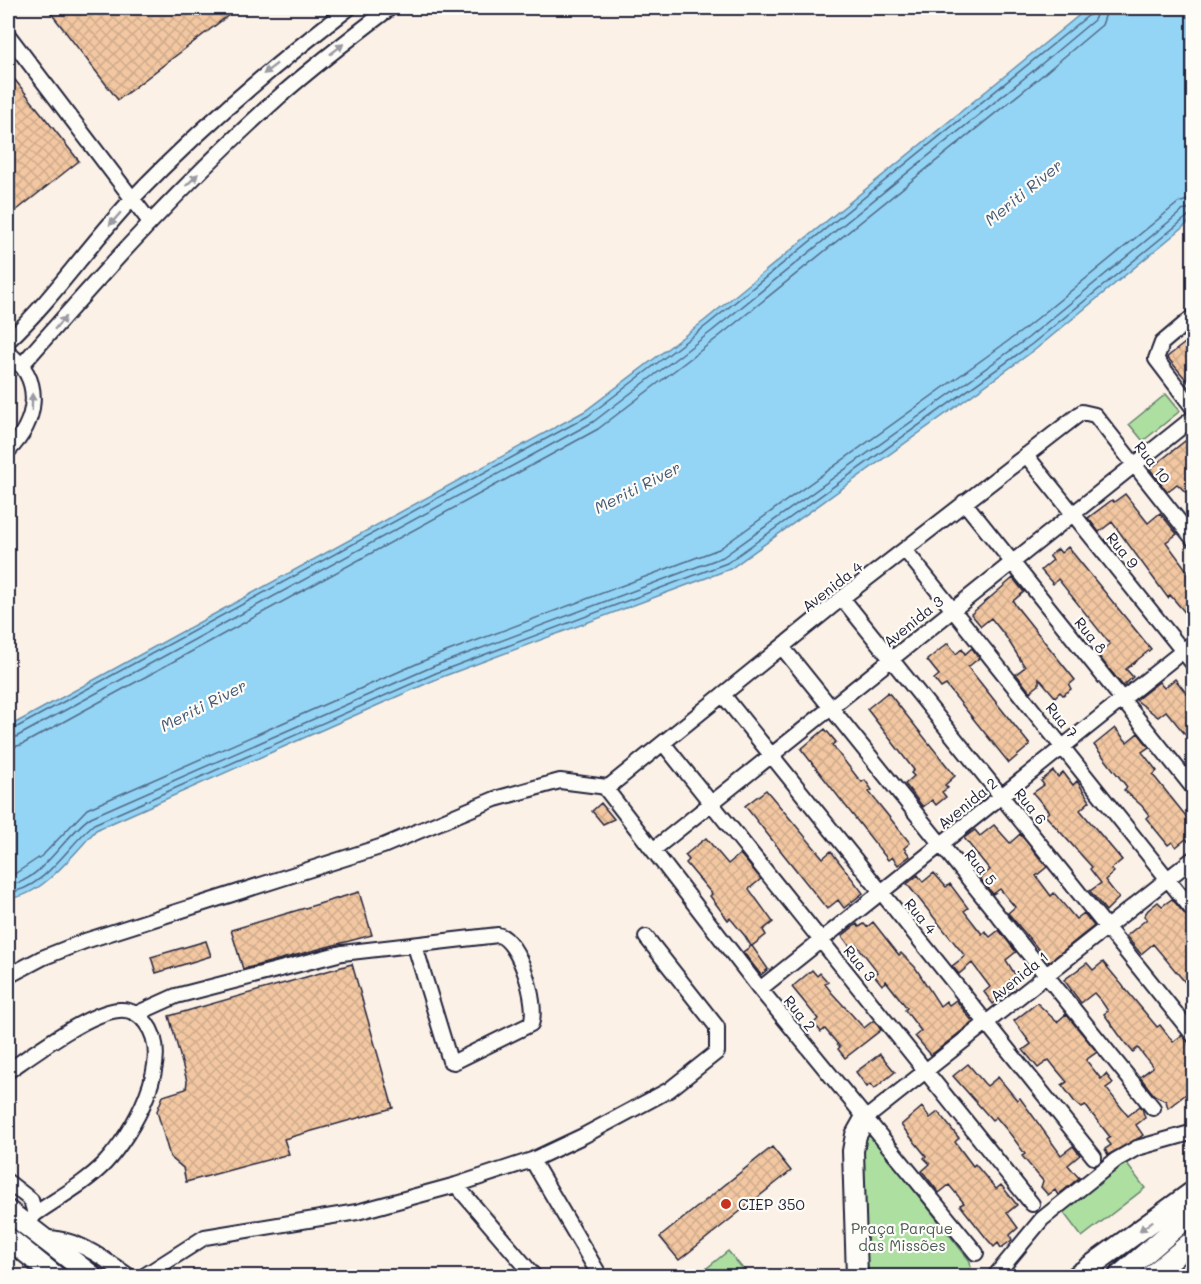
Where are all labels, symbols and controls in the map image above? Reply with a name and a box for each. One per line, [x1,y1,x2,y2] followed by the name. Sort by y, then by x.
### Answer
[329,42,345,55] one-way arrow
[262,62,278,75] one-way arrow
[980,154,1066,230] water label: Meriti River
[185,173,199,187] one-way arrow
[109,211,122,226] one-way arrow
[53,316,66,331] one-way arrow
[27,392,36,411] one-way arrow
[1130,437,1176,487] street label: Rua 10
[590,456,684,518] water label: Meriti River
[1102,528,1144,572] street label: Rua 9
[798,556,866,616] street label: Avenida 4
[879,591,947,651] street label: Avenida 3
[1070,613,1112,657] street label: Rua 8
[156,674,250,736] water label: Meriti River
[1042,698,1082,742] street label: Rua 7
[933,773,1001,833] street label: Avenida 2
[1010,784,1052,828] street label: Rua 6
[960,845,1002,889] street label: Rua 5
[900,894,942,938] street label: Rua 4
[839,941,881,985] street label: Rua 3
[986,946,1052,1006] street label: Avenida 1
[780,991,820,1035] street label: Rua 2
[738,1194,805,1214] place label: CIEP 350
[719,1197,733,1211] marker: CIEP 350
[851,1218,953,1255] park label: Praça Parque das Missões
[1139,1220,1155,1232] one-way arrow

